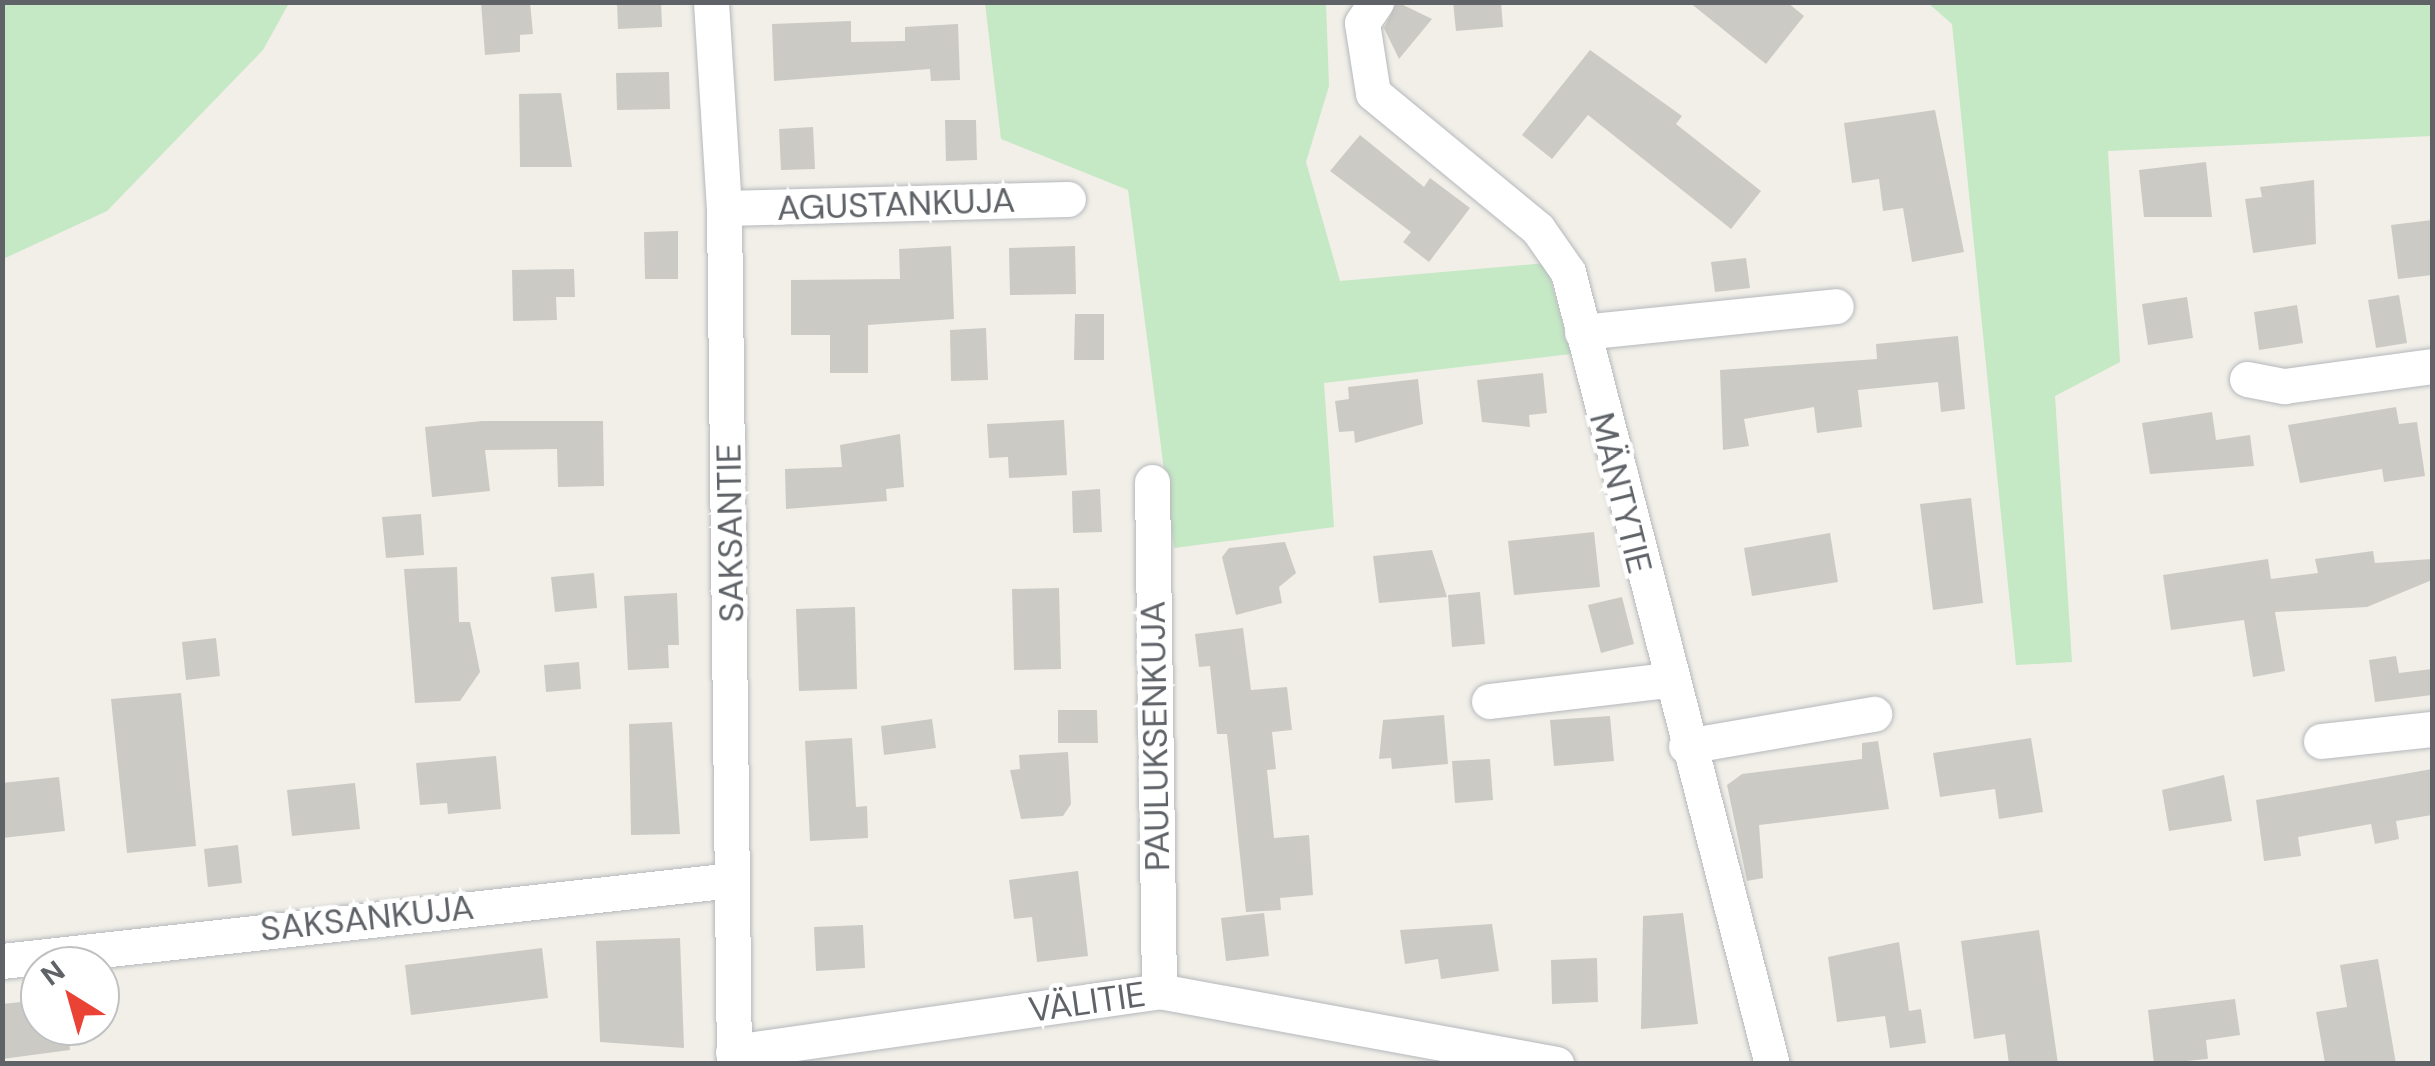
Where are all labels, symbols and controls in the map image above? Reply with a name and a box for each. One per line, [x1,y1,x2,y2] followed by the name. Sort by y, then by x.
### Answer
[776,179,1016,229] street label: AGUSTANKUJA
[1581,408,1661,578] street label: MÄNTYTIE
[707,443,753,623] street label: SAKSANTIE
[1132,600,1178,872] street label: PAULUKSENKUJA
[258,886,476,950] street label: SAKSANKUJA
[20,946,120,1046] north arrow
[34,952,72,994] text: N
[1026,973,1148,1031] street label: VÄLITIE

